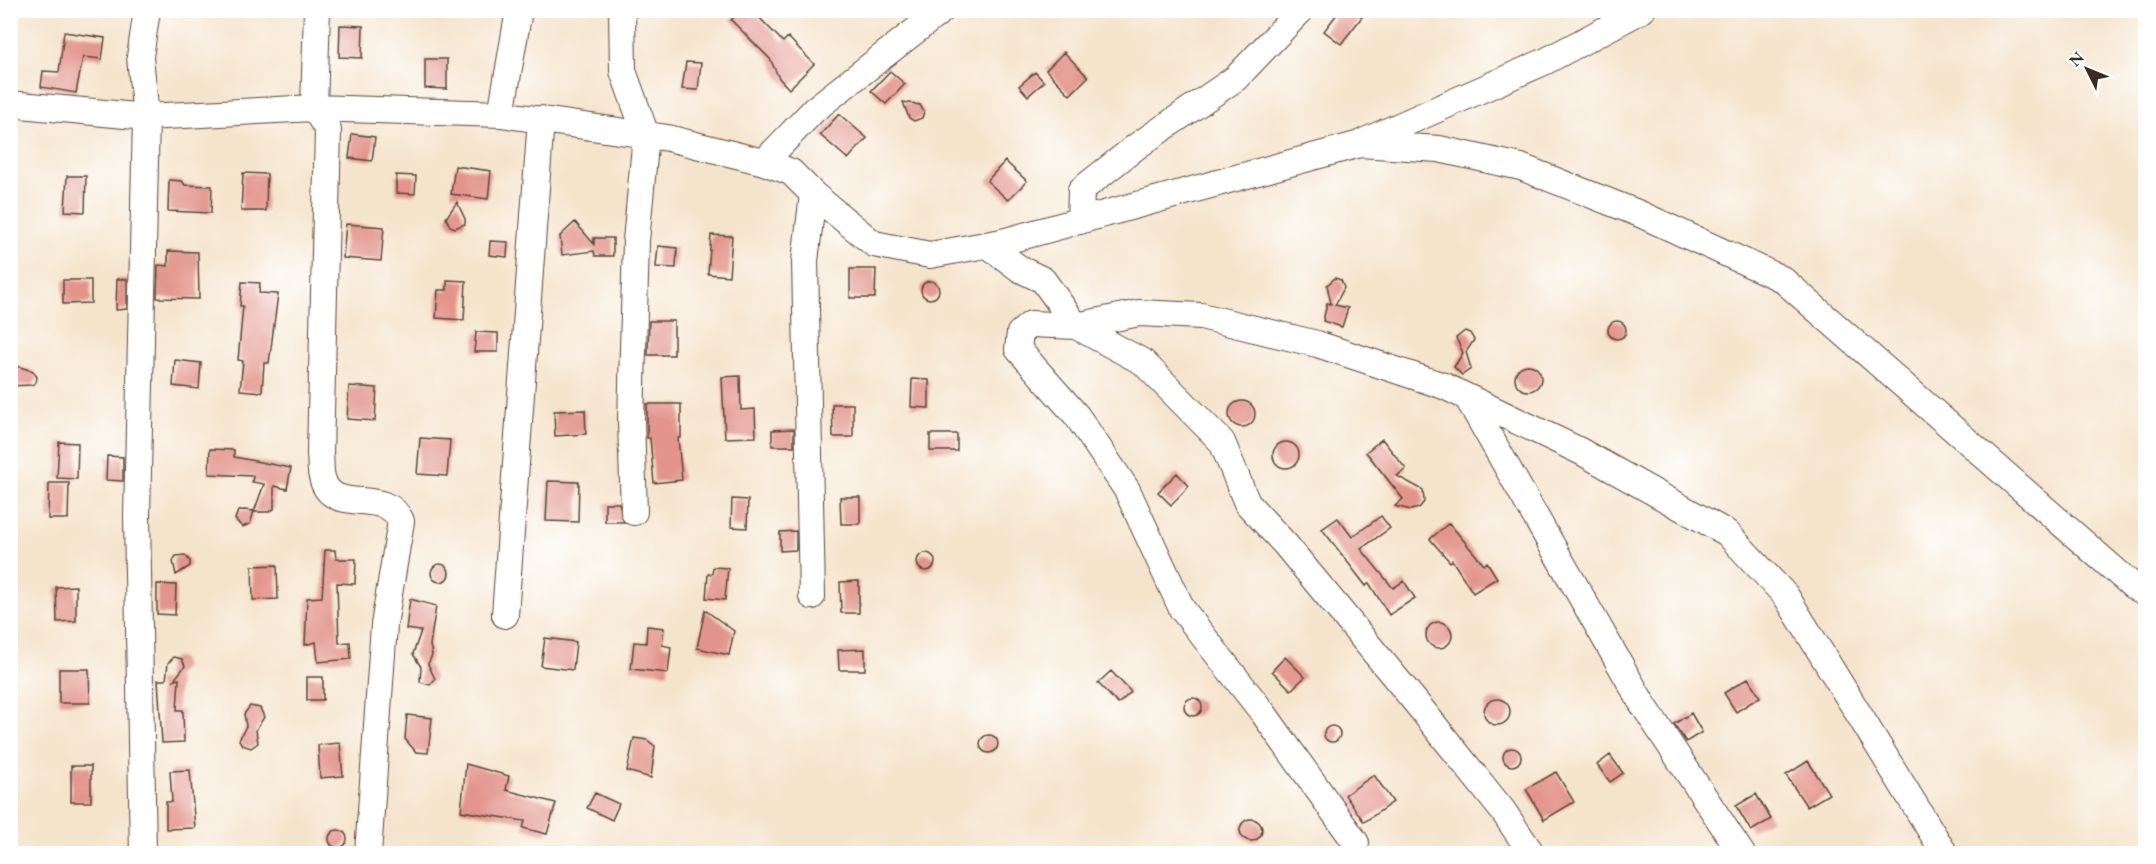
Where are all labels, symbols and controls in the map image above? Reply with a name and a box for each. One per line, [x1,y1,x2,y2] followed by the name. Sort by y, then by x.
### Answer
[2057,39,2117,99] north arrow
[2064,47,2089,71] text: N

